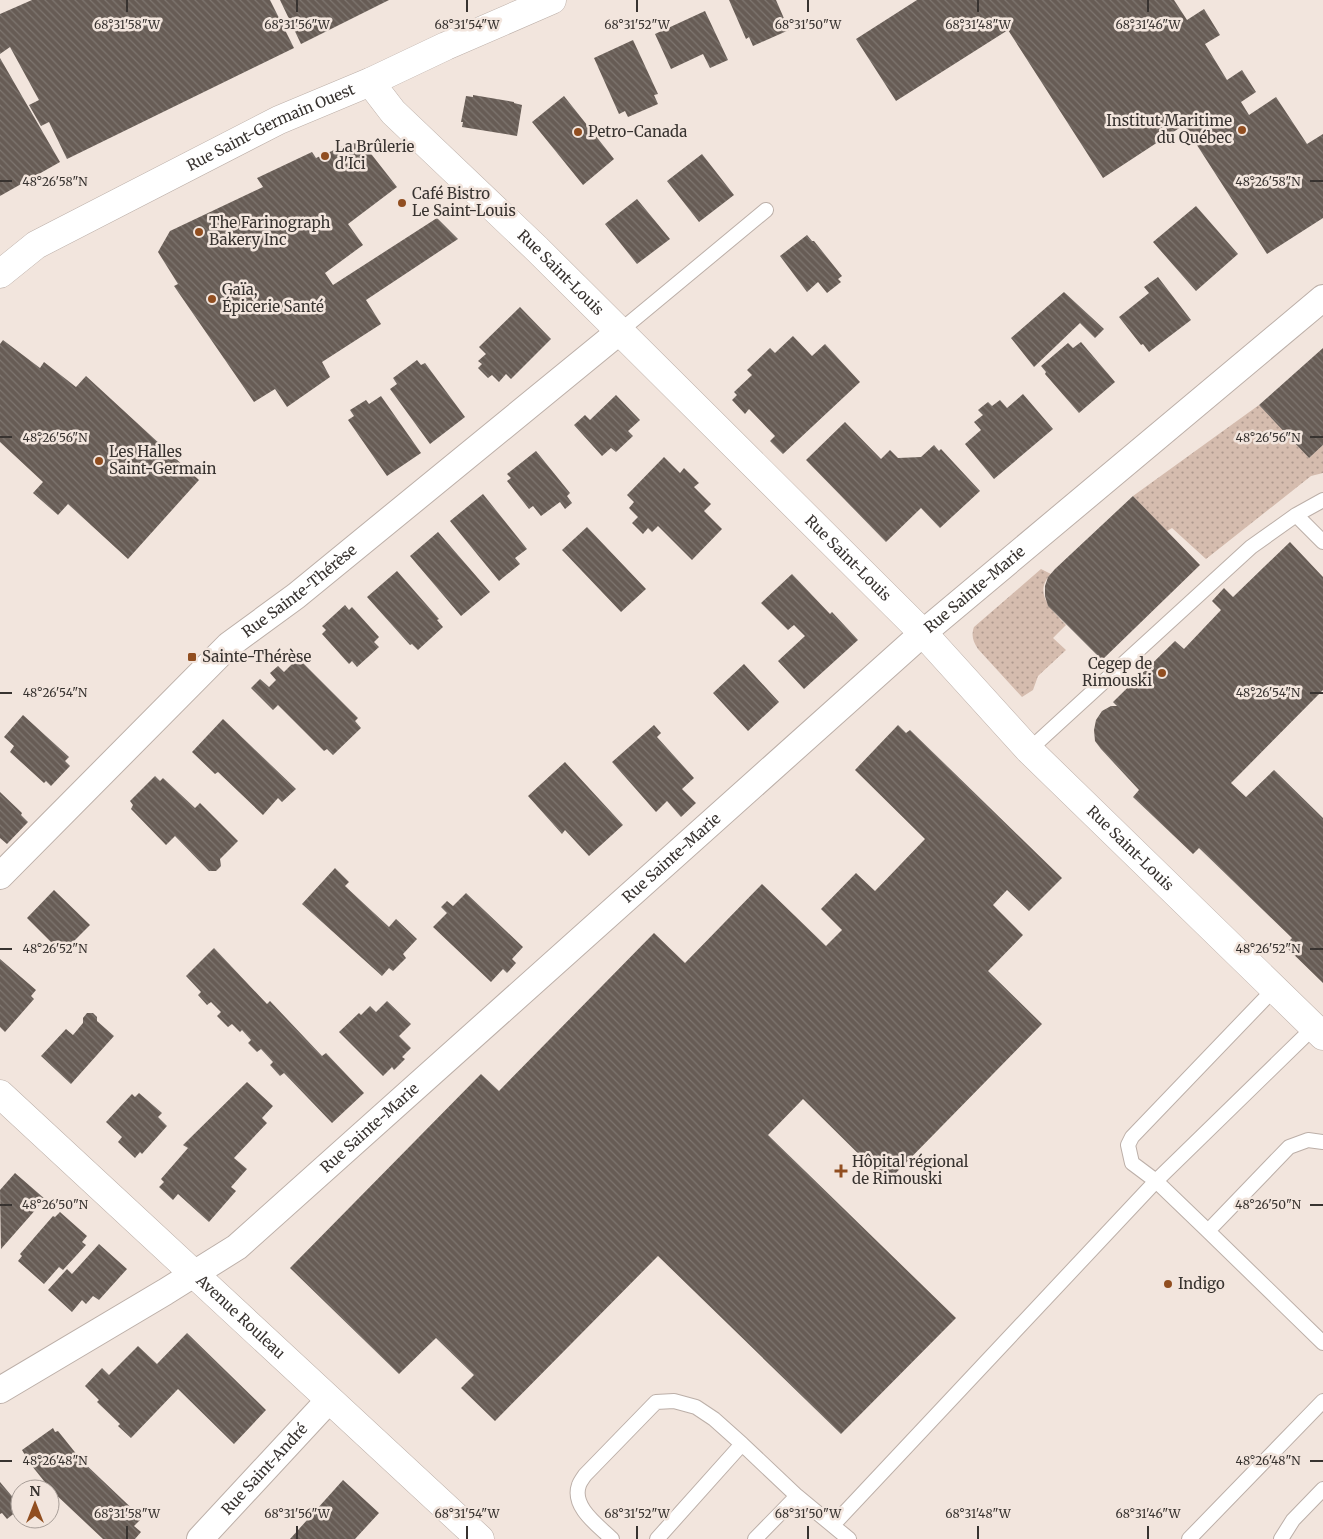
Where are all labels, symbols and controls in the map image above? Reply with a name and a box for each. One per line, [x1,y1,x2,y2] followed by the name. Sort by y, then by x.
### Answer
[94,17,161,32] text: 68°31'58"W
[264,17,331,32] text: 68°31'56"W
[434,17,501,32] text: 68°31'54"W
[604,17,671,32] text: 68°31'52"W
[775,17,842,32] text: 68°31'50"W
[945,17,1012,32] text: 68°31'48"W
[1115,17,1182,32] text: 68°31'46"W
[183,79,358,175] street label: Rue Saint-Germain Ouest
[1106,111,1232,147] place label: Institut Maritime du Québec
[588,122,687,141] place label: Petro-Canada
[1236,124,1248,136] marker: Institut Maritime du Québec
[572,126,584,138] marker: Petro-Canada
[335,137,415,173] place label: La Brûlerie d'Ici
[319,150,331,162] marker: La Brûlerie d'Ici
[22,174,88,189] text: 48°26'58"N
[1235,174,1301,189] text: 48°26'58"N
[412,184,516,220] place label: Café Bistro Le Saint-Louis
[396,197,408,209] marker: Café Bistro Le Saint-Louis
[209,213,330,249] place label: The Farinograph Bakery Inc
[193,226,205,238] marker: The Farinograph Bakery Inc
[514,226,608,319] street label: Rue Saint-Louis
[222,280,324,316] place label: Gaïa, Épicerie Santé
[206,293,218,305] marker: Gaïa, Épicerie Santé
[23,430,88,445] text: 48°26'56"N
[1236,430,1301,445] text: 48°26'56"N
[109,442,217,478] place label: Les Halles Saint-Germain
[93,455,105,467] marker: Les Halles Saint-Germain
[801,511,895,605] street label: Rue Saint-Louis
[238,540,361,641] street label: Rue Sainte-Thérèse
[920,542,1029,637] street label: Rue Sainte-Marie
[202,647,311,666] place label: Sainte-Thérèse
[186,651,198,663] marker: Sainte-Thérèse
[1082,654,1152,690] place label: Cegep de Rimouski
[1156,667,1168,679] marker: Cegep de Rimouski
[23,685,88,700] text: 48°26'54"N
[1236,685,1301,700] text: 48°26'54"N
[1083,801,1178,895] street label: Rue Saint-Louis
[618,809,724,907] street label: Rue Sainte-Marie
[23,941,88,956] text: 48°26'52"N
[1236,941,1301,956] text: 48°26'52"N
[316,1079,423,1177] street label: Rue Sainte-Marie
[852,1152,969,1188] place label: Hôpital régional de Rimouski
[834,1164,848,1178] marker: Hôpital régional de Rimouski
[22,1197,89,1212] text: 48°26'50"N
[1235,1197,1302,1212] text: 48°26'50"N
[192,1270,289,1363] street label: Avenue Rouleau
[1178,1274,1225,1293] place label: Indigo
[1162,1278,1174,1290] marker: Indigo
[217,1419,311,1519] street label: Rue Saint-André
[23,1453,88,1468] text: 48°26'48"N
[1236,1453,1301,1468] text: 48°26'48"N
[10,1479,60,1529] north arrow
[29,1482,41,1500] text: N
[94,1506,161,1521] text: 68°31'58"W
[264,1506,331,1521] text: 68°31'56"W
[434,1506,501,1521] text: 68°31'54"W
[604,1506,671,1521] text: 68°31'52"W
[775,1506,842,1521] text: 68°31'50"W
[945,1506,1012,1521] text: 68°31'48"W
[1115,1506,1182,1521] text: 68°31'46"W

